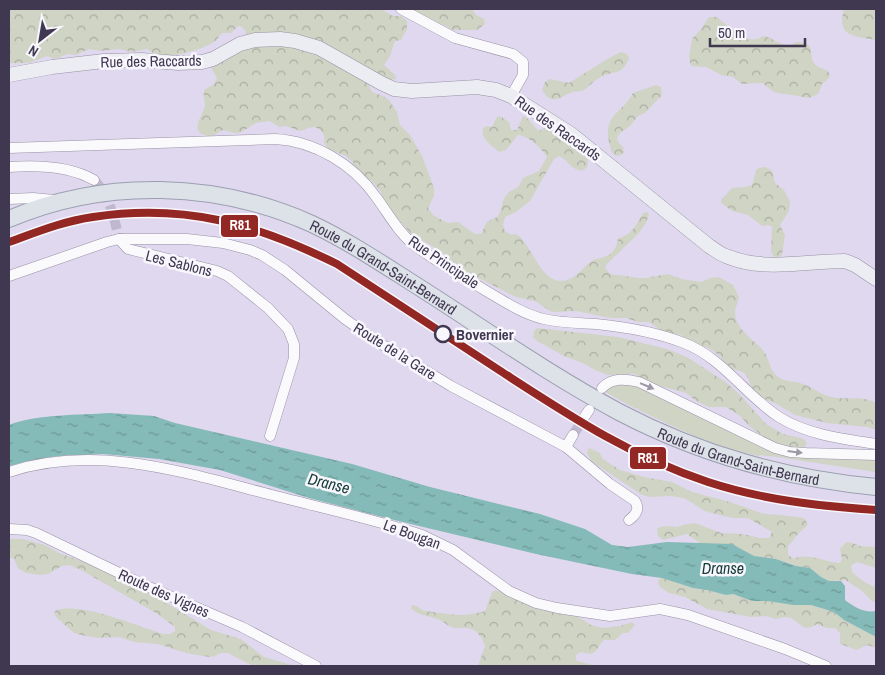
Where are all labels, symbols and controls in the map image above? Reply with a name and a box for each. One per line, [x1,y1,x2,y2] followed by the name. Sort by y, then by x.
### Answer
[15,15,65,65] north arrow
[710,15,805,47] scale bar
[718,22,745,43] text: 50 m
[25,41,41,61] text: N
[100,50,202,72] street label: Rue des Raccards
[511,90,605,166] street label: Rue des Raccards
[220,214,259,238] line badge: R81
[307,214,461,319] street label: Route du Grand-Saint-Bernard
[229,216,251,234] text: R81
[404,231,484,294] street label: Rue Principale
[144,245,214,281] street label: Les Sablons
[350,317,440,385] street label: Route de la Gare
[456,324,514,345] place label: Bovernier
[434,325,452,343] marker: Bovernier
[640,382,654,390] one-way arrow
[654,422,821,490] street label: Route du Grand-Saint-Bernard
[629,446,667,470] line badge: R81
[787,448,803,456] one-way arrow
[637,449,659,467] text: R81
[306,467,352,499] water label: Dranse
[380,514,444,554] street label: Le Bougan
[702,557,744,579] water label: Dranse
[115,564,213,622] street label: Route des Vignes

